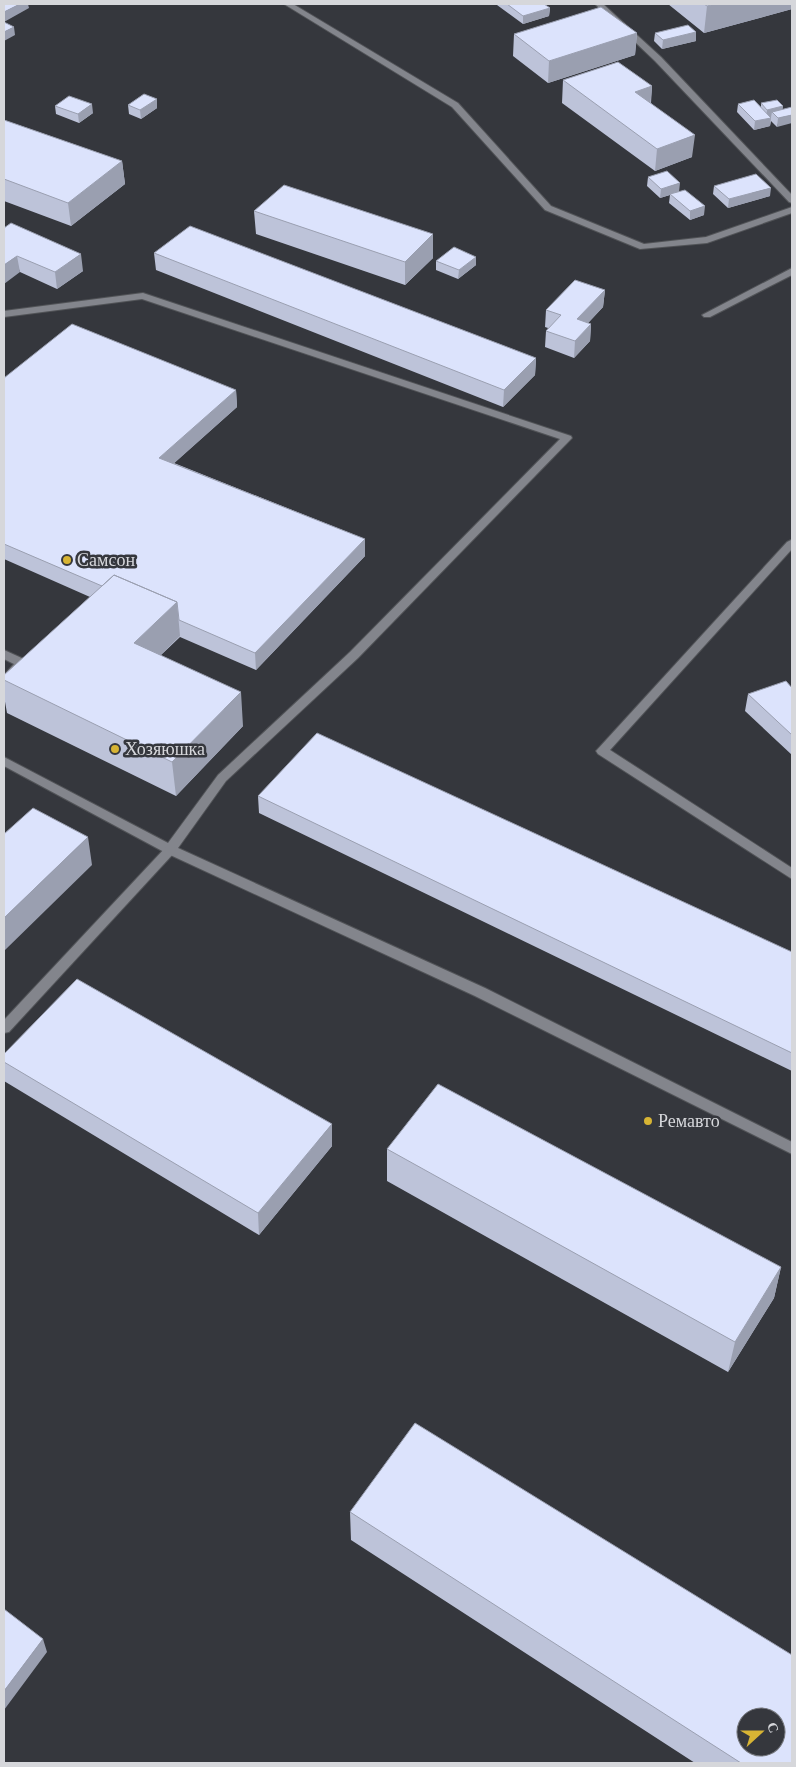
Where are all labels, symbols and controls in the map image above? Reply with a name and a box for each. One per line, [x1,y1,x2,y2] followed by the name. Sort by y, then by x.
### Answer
[77,550,135,570] place label: Самсон
[61,554,73,566] marker: Самсон
[125,739,205,759] place label: Хозяюшка
[109,743,121,755] marker: Хозяюшка
[658,1111,720,1131] place label: Ремавто
[642,1115,654,1127] marker: Ремавто
[736,1707,786,1757] north arrow
[764,1720,782,1735] text: С

